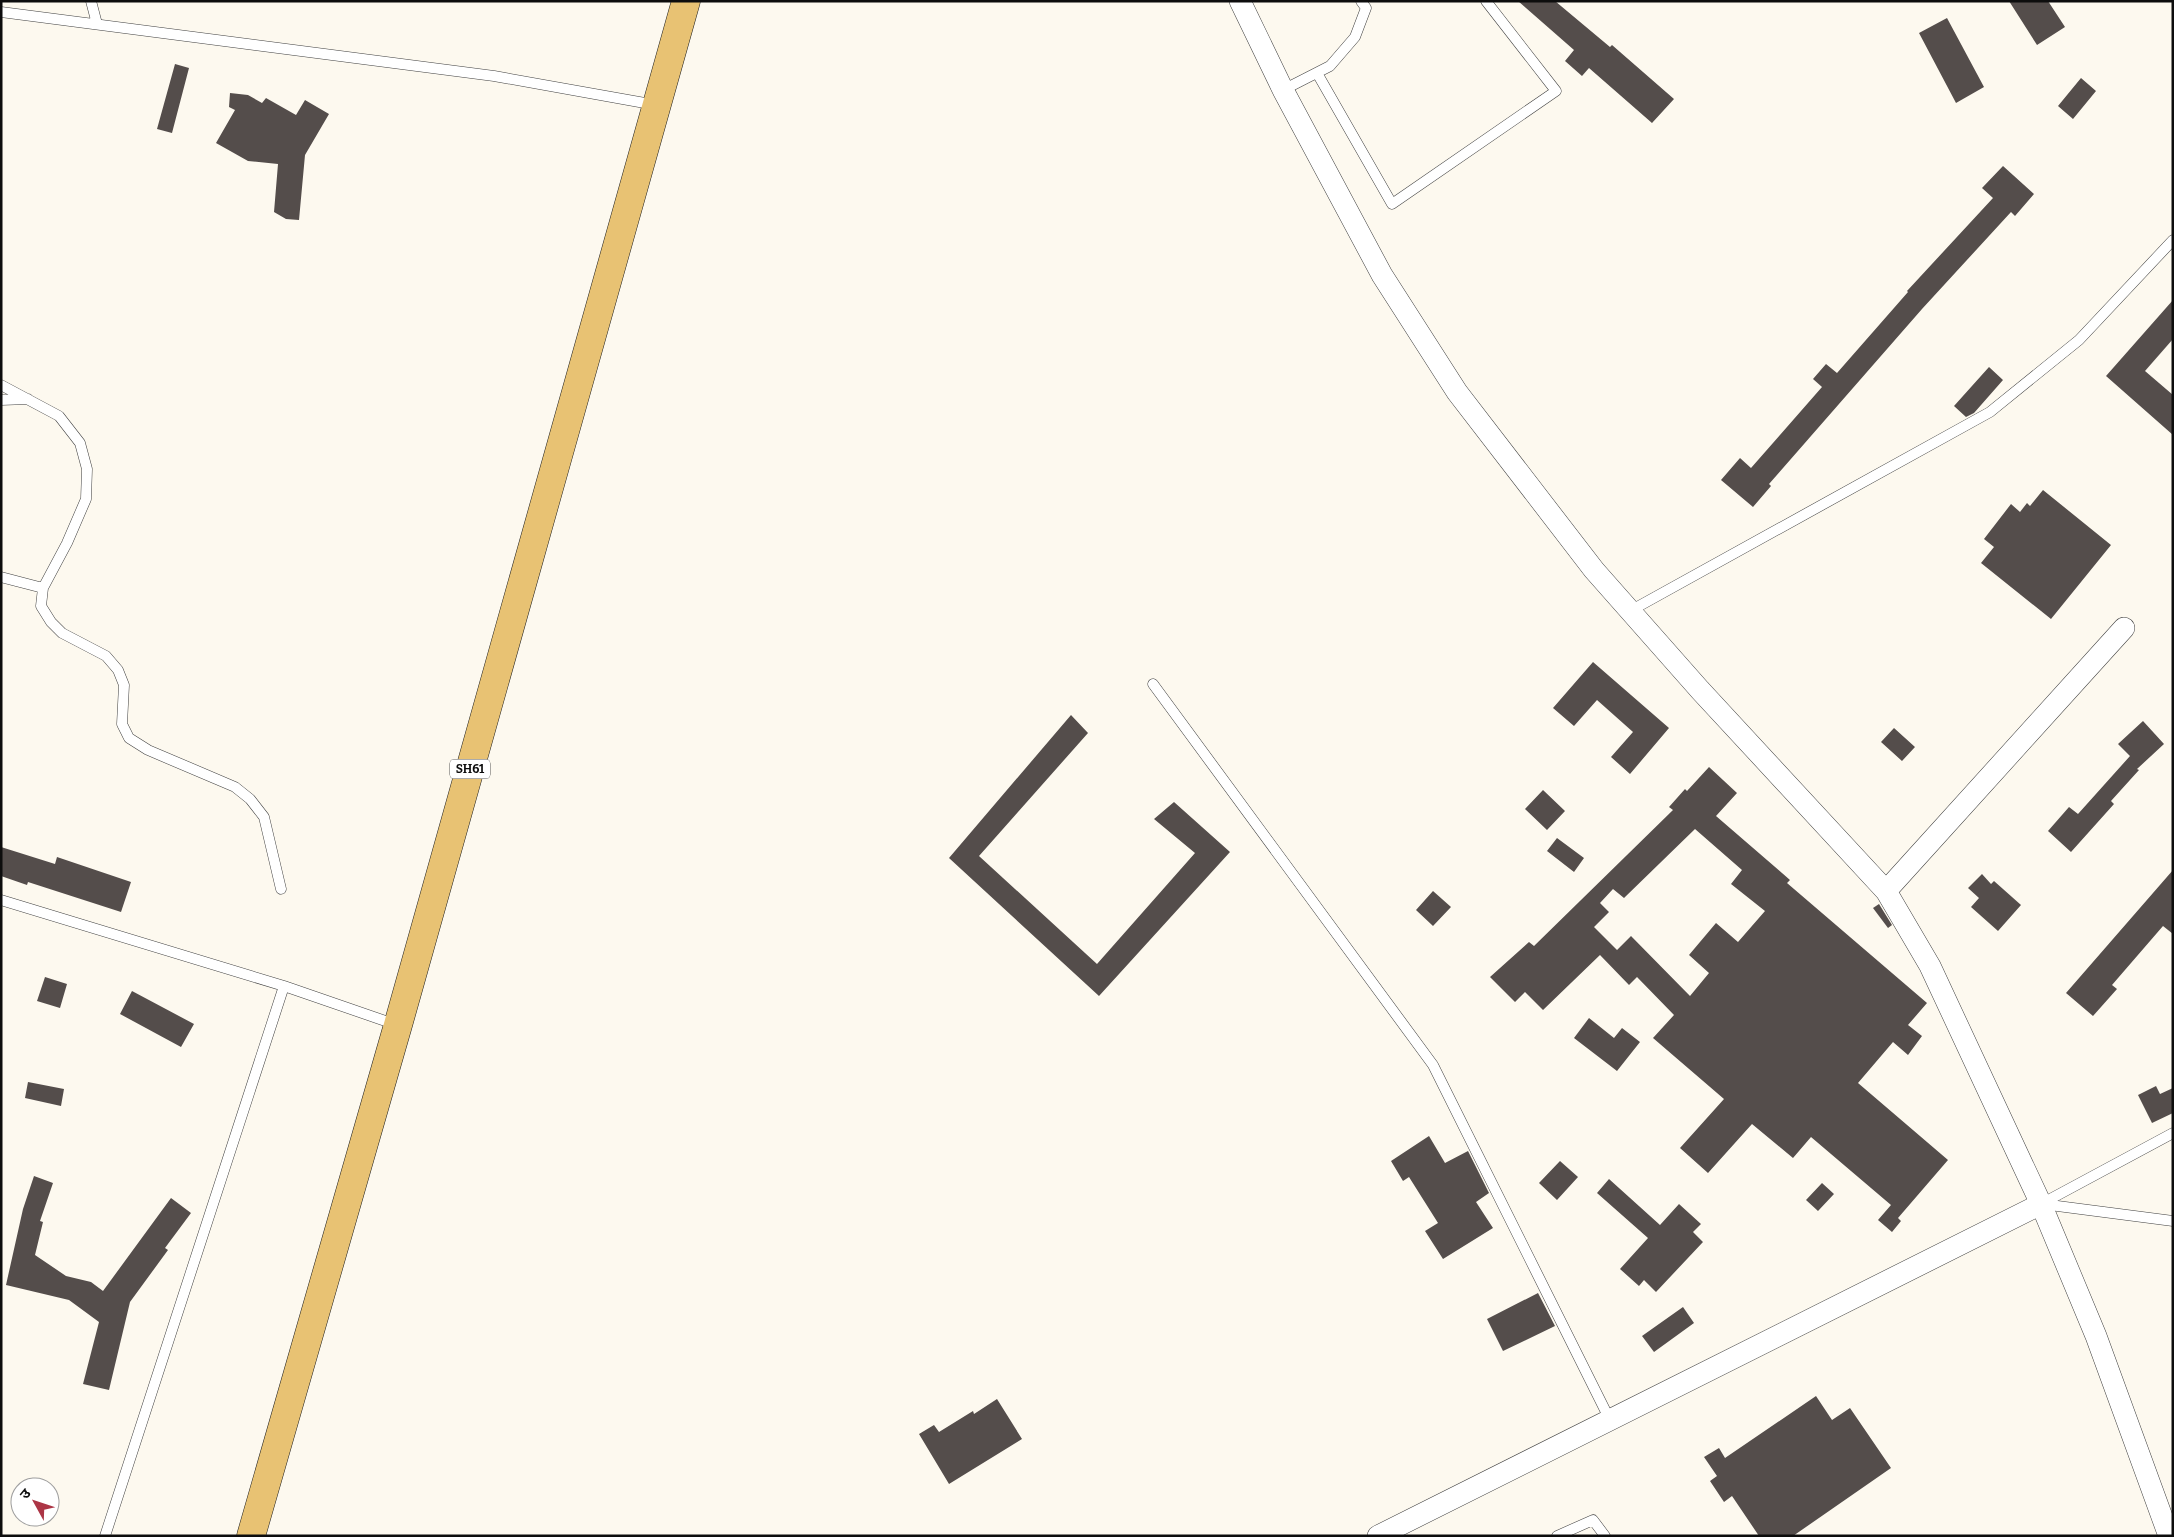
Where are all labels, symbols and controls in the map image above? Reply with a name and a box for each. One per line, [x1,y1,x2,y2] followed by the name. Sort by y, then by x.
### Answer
[450,760,490,779] road number: SH61
[10,1477,60,1527] north arrow
[16,1485,35,1503] text: उ

